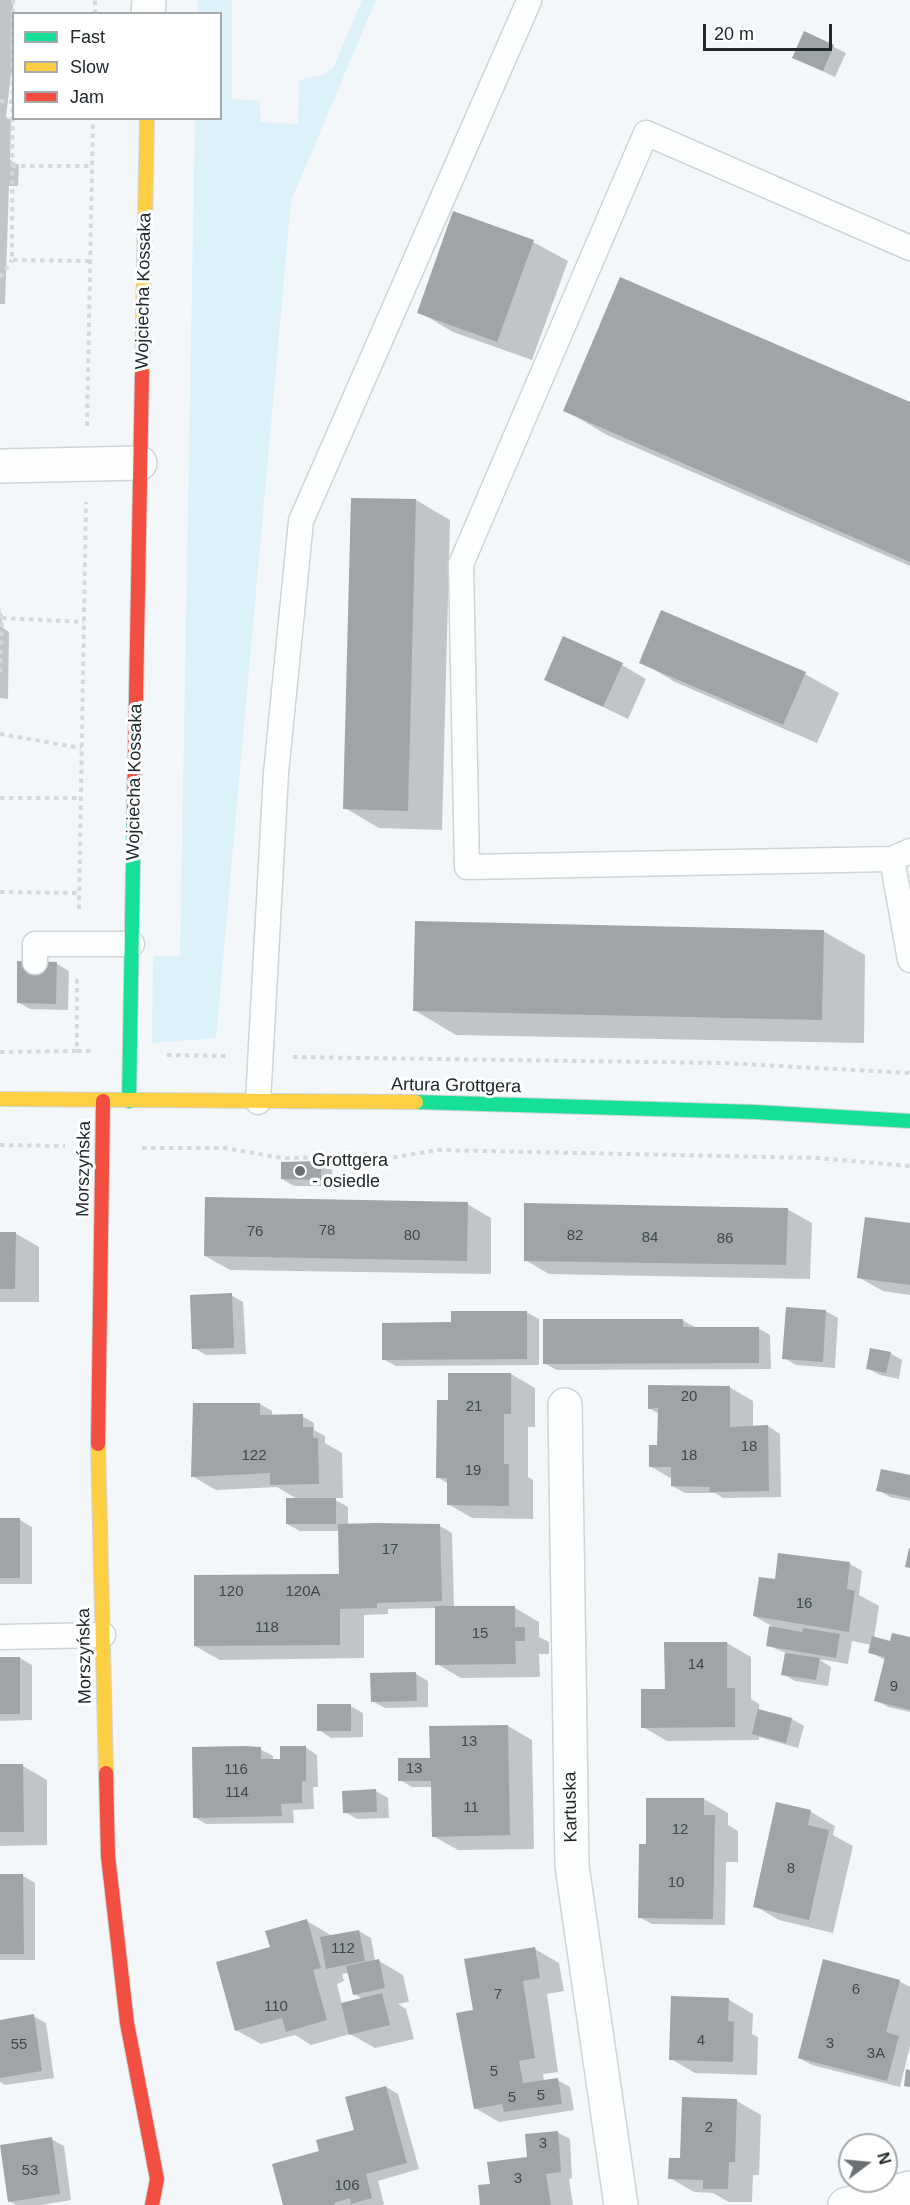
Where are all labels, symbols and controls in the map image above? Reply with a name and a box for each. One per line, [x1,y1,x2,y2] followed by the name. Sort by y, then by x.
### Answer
[12,12,222,120] legend
[706,12,835,50] scale bar
[714,24,754,44] text: 20 m
[70,27,105,47] text: Fast
[70,57,109,77] text: Slow
[70,87,104,107] text: Jam
[132,212,156,370] street label: Wojciecha Kossaka
[123,703,147,861] street label: Wojciecha Kossaka
[391,1074,521,1098] street label: Artura Grottgera
[72,1121,96,1217] street label: Morszyńska
[312,1150,388,1192] place label: Grottgera - osiedle
[293,1164,307,1178] marker: Grottgera - osiedle
[319,1222,335,1240] house number: 78
[247,1223,263,1241] house number: 76
[404,1227,420,1245] house number: 80
[567,1227,583,1245] house number: 82
[642,1229,658,1247] house number: 84
[717,1230,733,1248] house number: 86
[681,1388,697,1406] house number: 20
[466,1398,482,1416] house number: 21
[741,1438,757,1456] house number: 18
[241,1447,267,1465] house number: 122
[681,1447,697,1465] house number: 18
[465,1462,481,1480] house number: 19
[382,1541,398,1559] house number: 17
[218,1583,244,1601] house number: 120
[285,1583,321,1601] house number: 120A
[796,1595,812,1613] house number: 16
[73,1608,97,1704] street label: Morszyńska
[255,1619,279,1637] house number: 118
[472,1625,488,1643] house number: 15
[688,1656,704,1674] house number: 14
[890,1678,898,1696] house number: 9
[461,1733,477,1751] house number: 13
[406,1760,422,1778] house number: 13
[224,1761,248,1779] house number: 116
[560,1771,582,1843] street label: Kartuska
[225,1784,249,1802] house number: 114
[463,1799,479,1817] house number: 11
[672,1821,688,1839] house number: 12
[787,1860,795,1878] house number: 8
[668,1874,684,1892] house number: 10
[331,1940,355,1958] house number: 112
[852,1981,860,1999] house number: 6
[494,1986,502,2004] house number: 7
[264,1998,288,2016] house number: 110
[697,2032,705,2050] house number: 4
[826,2035,834,2053] house number: 3
[11,2036,27,2054] house number: 55
[867,2045,885,2063] house number: 3A
[490,2063,498,2081] house number: 5
[537,2087,545,2105] house number: 5
[508,2089,516,2107] house number: 5
[705,2119,713,2137] house number: 2
[838,2133,898,2193] north arrow
[539,2135,547,2153] house number: 3
[874,2151,894,2166] text: N
[22,2162,38,2180] house number: 53
[514,2170,522,2188] house number: 3
[334,2177,360,2195] house number: 106

